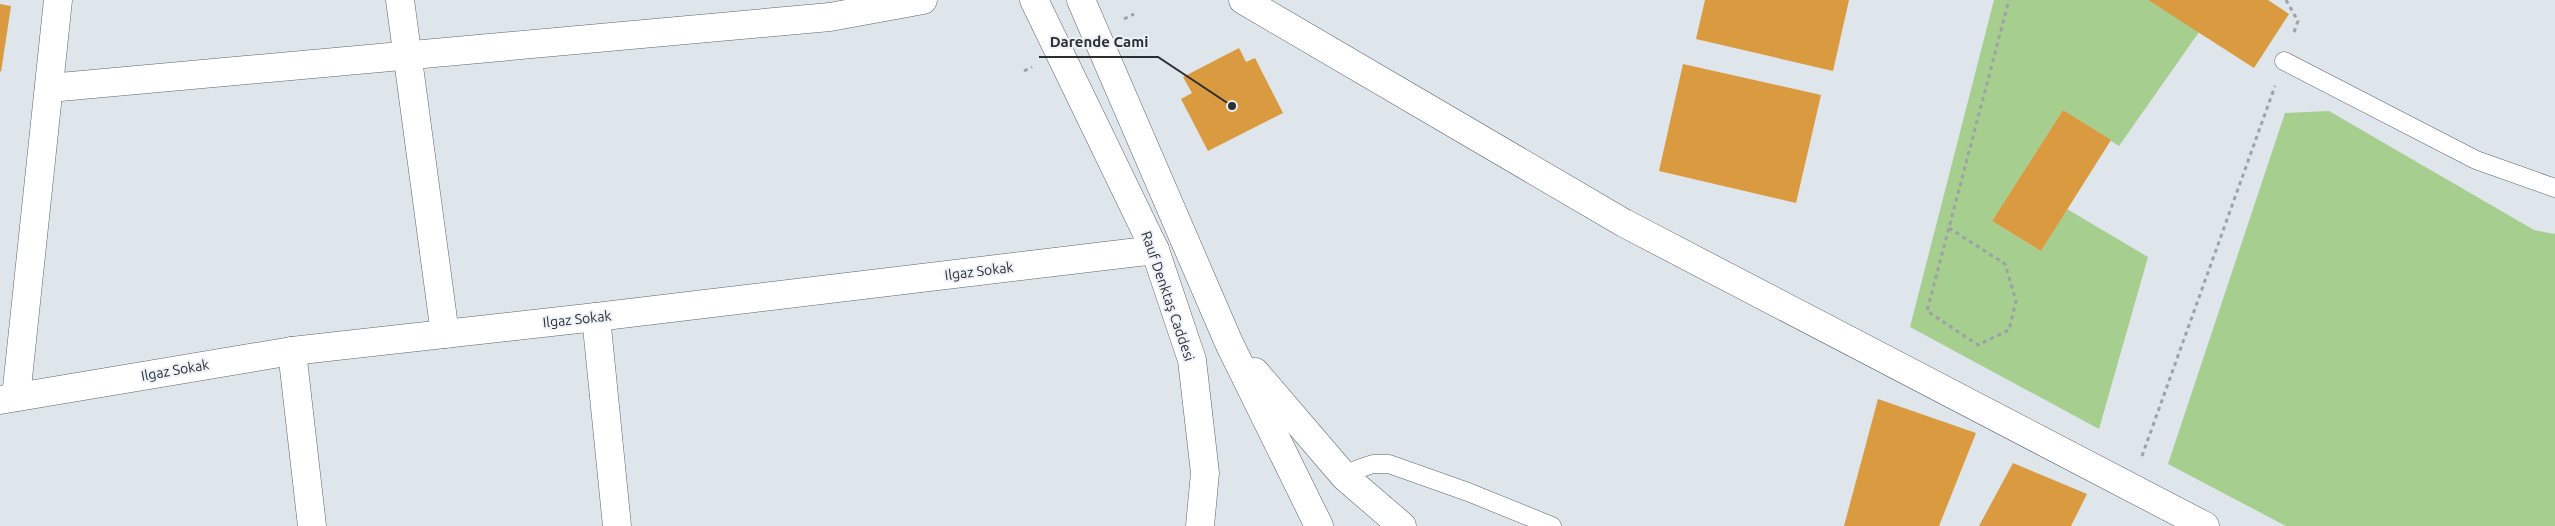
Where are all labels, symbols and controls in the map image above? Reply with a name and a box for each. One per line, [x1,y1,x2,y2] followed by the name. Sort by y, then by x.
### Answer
[1039,27,1158,57] callout: Darende Cami
[1050,33,1148,50] text: Darende Cami
[1138,229,1198,363] street label: Rauf Denktaş Caddesi
[944,259,1014,283] street label: Ilgaz Sokak
[542,307,612,331] street label: Ilgaz Sokak
[140,356,210,384] street label: Ilgaz Sokak

